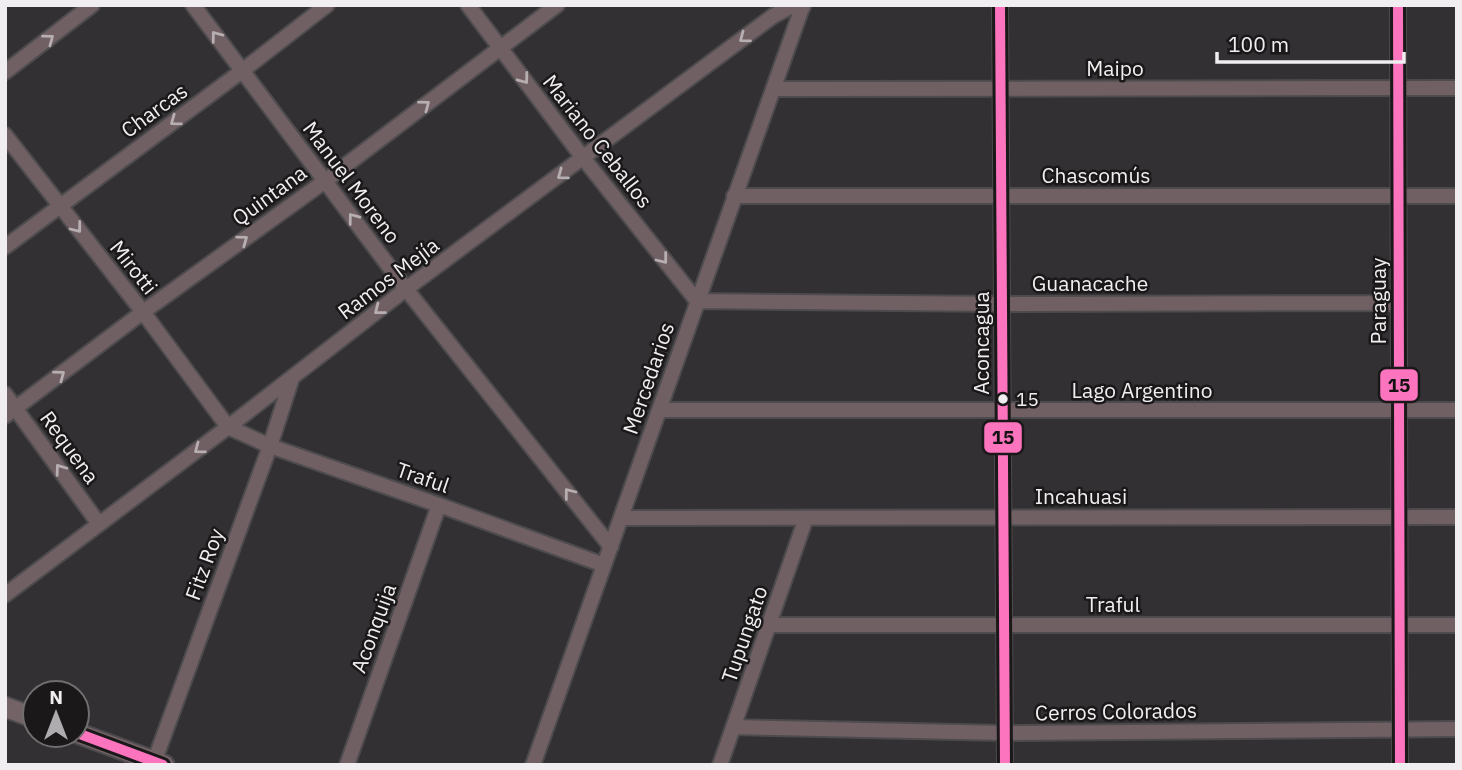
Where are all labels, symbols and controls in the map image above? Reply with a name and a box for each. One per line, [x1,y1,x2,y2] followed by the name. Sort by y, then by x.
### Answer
[1217,21,1404,65] scale bar
[739,30,752,43] one-way arrow
[1228,30,1289,58] text: 100 m
[212,31,225,44] one-way arrow
[41,34,53,47] one-way arrow
[1086,54,1144,82] street label: Maipo
[537,68,659,214] street label: Mariano Ceballos
[516,72,528,84] one-way arrow
[115,76,193,144] street label: Charcas
[418,100,430,113] one-way arrow
[170,113,183,125] one-way arrow
[297,115,407,249] street label: Manuel Moreno
[226,158,312,232] street label: Quintana
[1041,161,1151,189] street label: Chascomús
[557,166,570,179] one-way arrow
[349,213,361,226] one-way arrow
[68,220,81,232] one-way arrow
[332,231,444,325] street label: Ramos Mejía
[104,234,164,300] street label: Mirotti
[235,236,248,248] one-way arrow
[655,252,668,264] one-way arrow
[1364,257,1392,345] street label: Paraguay
[1032,269,1148,297] street label: Guanacache
[967,291,995,395] street label: Aconcagua
[374,301,387,314] one-way arrow
[616,318,680,438] street label: Mercedarios
[1379,368,1419,402] line badge: 15
[52,371,64,384] one-way arrow
[1388,373,1410,397] text: 15
[1072,376,1212,404] street label: Lago Argentino
[1016,387,1039,411] place label: 15
[996,392,1010,406] marker: 15
[34,405,106,489] street label: Requena
[983,421,1023,454] line badge: 15
[992,425,1014,449] text: 15
[194,441,207,454] one-way arrow
[393,455,454,499] street label: Traful
[56,464,68,477] one-way arrow
[1035,482,1127,510] street label: Incahuasi
[565,489,577,502] one-way arrow
[178,524,230,604] street label: Fitz Roy
[344,579,402,677] street label: Aconquija
[714,582,774,686] street label: Tupungato
[1086,590,1140,618] street label: Traful
[21,679,91,749] north arrow
[49,685,63,709] text: N
[1035,696,1197,726] street label: Cerros Colorados

